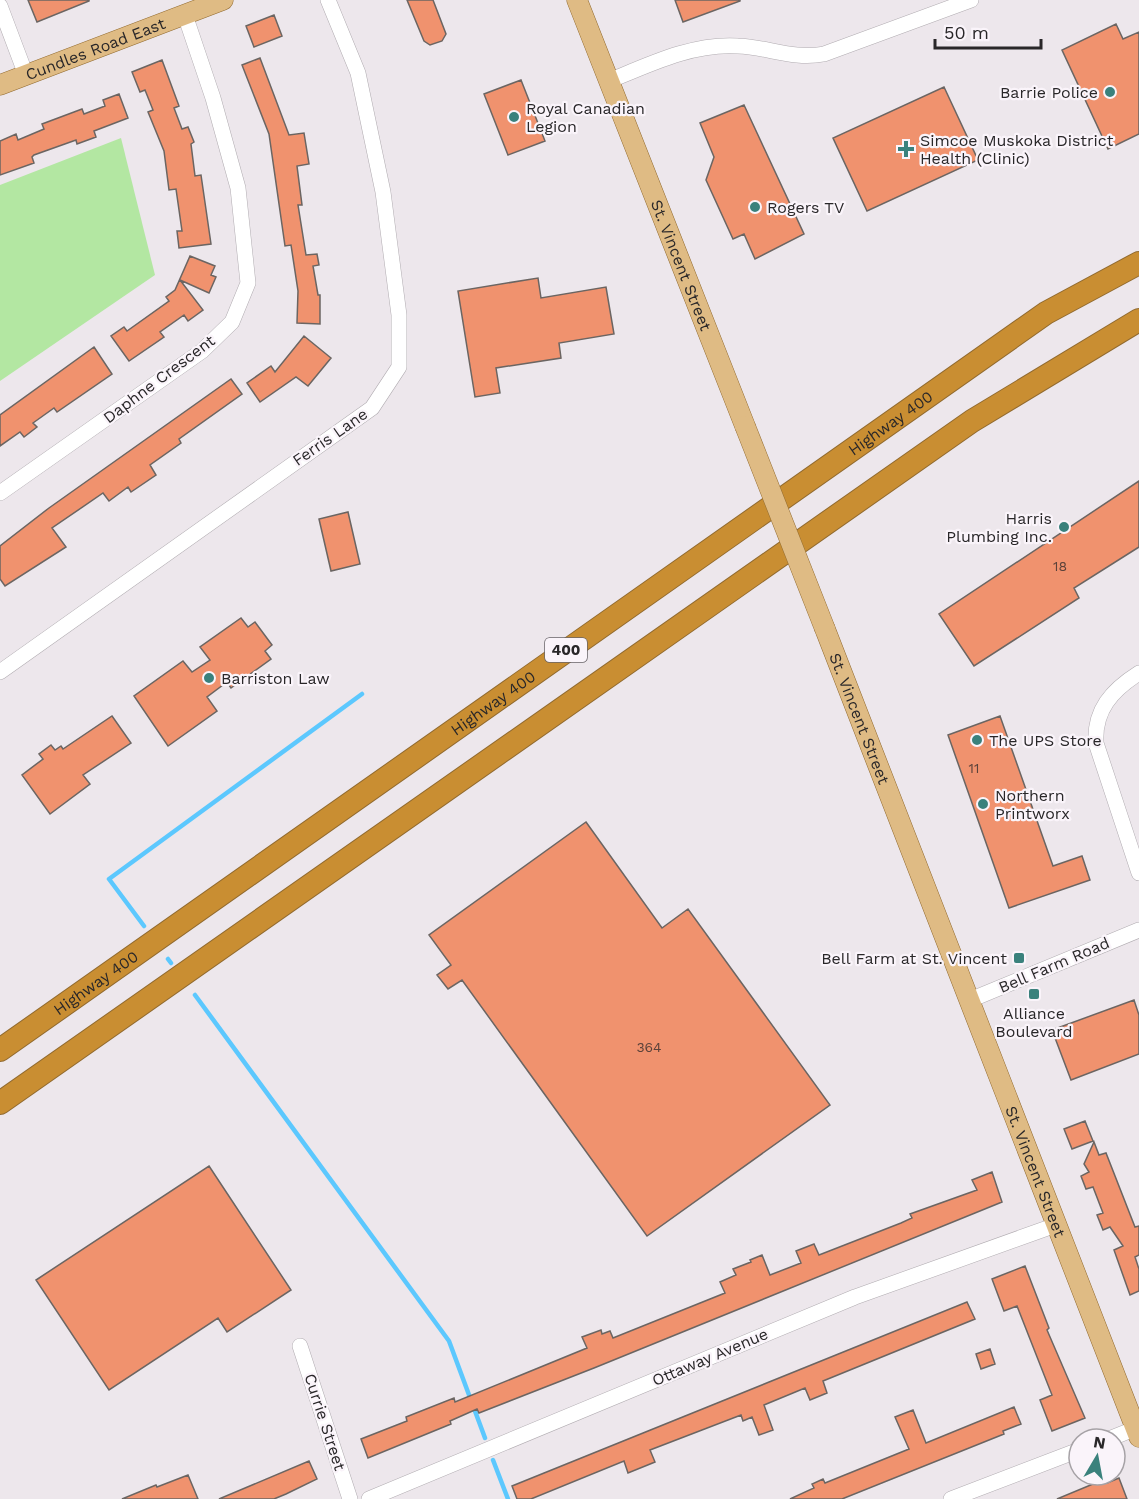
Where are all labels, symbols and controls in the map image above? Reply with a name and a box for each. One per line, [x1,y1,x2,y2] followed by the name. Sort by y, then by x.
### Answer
[935,12,1042,50] scale bar
[23,13,168,84] street label: Cundles Road East
[944,22,989,43] text: 50 m
[1000,83,1098,102] place label: Barrie Police
[1103,85,1117,99] marker: Barrie Police
[526,99,645,136] place label: Royal Canadian Legion
[507,110,521,124] marker: Royal Canadian Legion
[920,131,1114,168] place label: Simcoe Muskoka District Health (Clinic)
[897,140,915,158] marker: Simcoe Muskoka District Health (Clinic)
[647,197,716,334] street label: St. Vincent Street
[767,198,844,217] place label: Rogers TV
[748,200,762,214] marker: Rogers TV
[99,331,219,427] street label: Daphne Crescent
[844,386,936,459] street label: Highway 400
[289,404,371,470] street label: Ferris Lane
[946,509,1052,546] place label: Harris Plumbing Inc.
[1057,520,1071,534] marker: Harris Plumbing Inc.
[1053,558,1067,574] house number: 18
[545,638,587,662] road number: 400
[826,650,894,787] street label: St. Vincent Street
[447,666,539,739] street label: Highway 400
[221,669,330,688] place label: Barriston Law
[202,671,216,685] marker: Barriston Law
[989,731,1102,750] place label: The UPS Store
[970,733,984,747] marker: The UPS Store
[969,760,979,776] house number: 11
[995,786,1070,823] place label: Northern Printworx
[976,797,990,811] marker: Northern Printworx
[996,933,1112,997] street label: Bell Farm Road
[50,946,142,1019] street label: Highway 400
[821,949,1007,968] place label: Bell Farm at St. Vincent
[1012,951,1026,965] marker: Bell Farm at St. Vincent
[1027,987,1041,1001] marker: Alliance Boulevard
[995,1004,1073,1041] place label: Alliance Boulevard
[636,1039,662,1055] house number: 364
[1002,1103,1070,1240] street label: St. Vincent Street
[649,1324,771,1390] street label: Ottaway Avenue
[300,1371,350,1473] street label: Currie Street
[1067,1427,1127,1487] north arrow
[1092,1432,1107,1453] text: N

